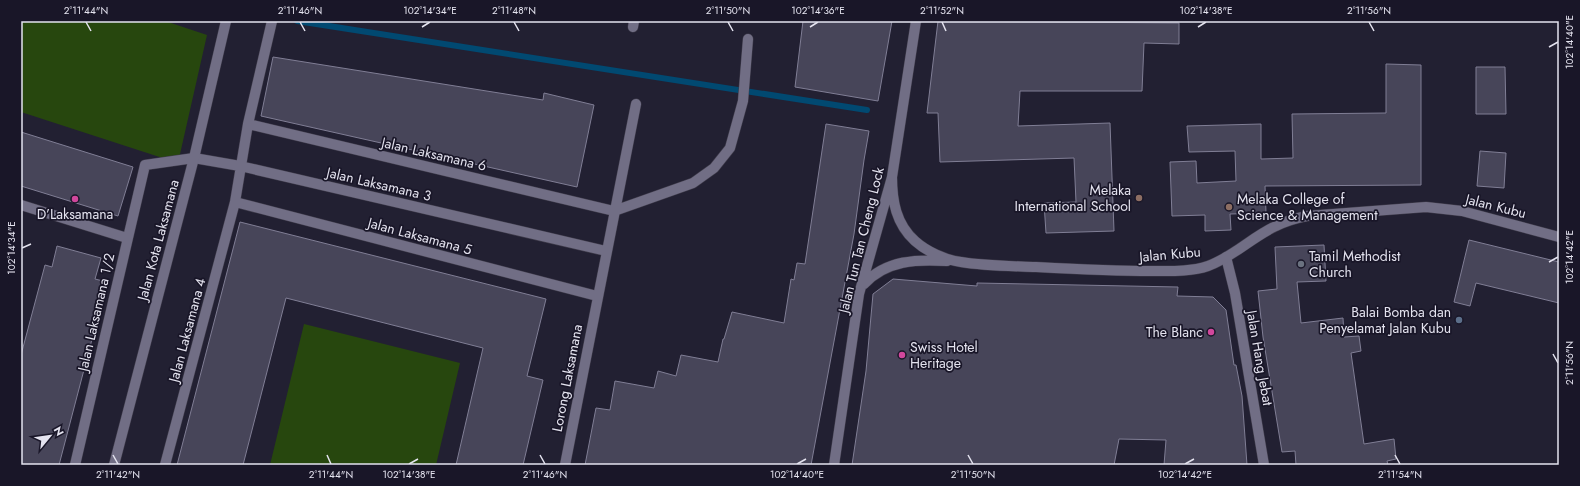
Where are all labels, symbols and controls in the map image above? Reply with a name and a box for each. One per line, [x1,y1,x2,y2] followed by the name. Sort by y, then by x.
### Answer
[64,3,108,18] text: 2°11'44"N
[278,3,322,18] text: 2°11'46"N
[403,3,457,18] text: 102°14'34"E
[492,3,536,18] text: 2°11'48"N
[706,3,750,18] text: 2°11'50"N
[791,3,845,18] text: 102°14'36"E
[920,3,964,18] text: 2°11'52"N
[1179,3,1233,18] text: 102°14'38"E
[1347,3,1391,18] text: 2°11'56"N
[1562,15,1577,69] text: 102°14'40"E
[378,132,488,176] street label: Jalan Laksamana 6
[323,162,434,206] street label: Jalan Laksamana 3
[833,164,889,317] street label: Jalan Tun Tan Cheng Lock
[132,177,184,305] street label: Jalan Kota Laksamana
[1014,180,1131,216] place label: Melaka International School
[1462,188,1528,223] street label: Jalan Kubu
[1237,189,1378,225] place label: Melaka College of Science & Management
[1134,193,1144,203] marker: Melaka International School
[70,194,80,204] marker: D’Laksamana
[1224,202,1234,212] marker: Melaka College of Science & Management
[37,204,113,224] place label: D’Laksamana
[364,212,474,260] street label: Jalan Laksamana 5
[4,221,19,275] text: 102°14'34"E
[1562,230,1577,284] text: 102°14'42"E
[1136,241,1202,267] street label: Jalan Kubu
[1309,246,1401,282] place label: Tamil Methodist Church
[72,251,119,375] street label: Jalan Laksamana 1/2
[1296,259,1306,269] marker: Tamil Methodist Church
[163,276,211,386] street label: Jalan Laksamana 4
[1319,302,1451,338] place label: Balai Bomba dan Penyelamat Jalan Kubu
[1241,307,1278,408] street label: Jalan Hang Jebat
[1454,315,1464,325] marker: Balai Bomba dan Penyelamat Jalan Kubu
[1146,322,1203,342] place label: The Blanc
[547,323,587,433] street label: Lorong Laksamana
[1206,327,1216,337] marker: The Blanc
[910,337,978,373] place label: Swiss Hotel Heritage
[1562,341,1577,385] text: 2°11'56"N
[897,350,907,360] marker: Swiss Hotel Heritage
[30,416,70,456] north arrow
[50,423,68,439] text: N
[96,467,140,482] text: 2°11'42"N
[309,467,353,482] text: 2°11'44"N
[382,467,436,482] text: 102°14'38"E
[523,467,567,482] text: 2°11'46"N
[770,467,824,482] text: 102°14'40"E
[951,467,995,482] text: 2°11'50"N
[1158,467,1212,482] text: 102°14'42"E
[1378,467,1422,482] text: 2°11'54"N

